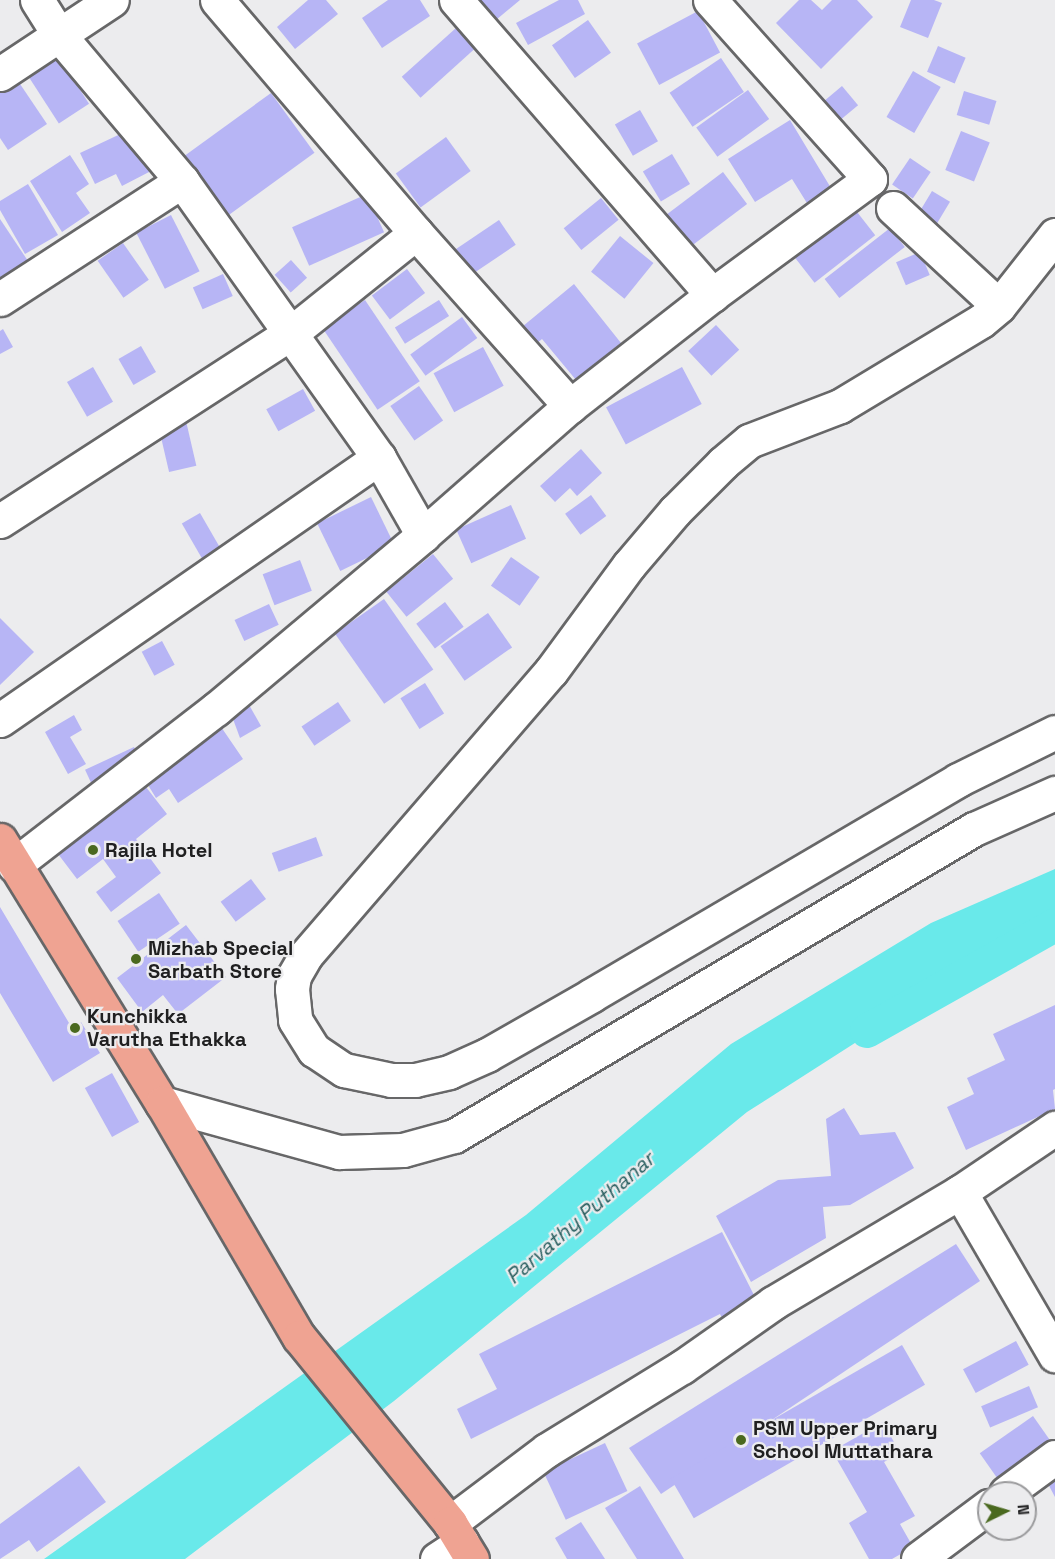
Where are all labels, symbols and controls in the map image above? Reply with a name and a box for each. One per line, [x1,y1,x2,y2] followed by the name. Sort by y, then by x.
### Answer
[105,838,212,862] place label: Rajila Hotel
[86,843,100,857] marker: Rajila Hotel
[148,936,293,983] place label: Mizhab Special Sarbath Store
[129,952,143,966] marker: Mizhab Special Sarbath Store
[87,1005,247,1052] place label: Kunchikka Varutha Ethakka
[68,1021,82,1035] marker: Kunchikka Varutha Ethakka
[501,1147,659,1289] water label: Parvathy Puthanar
[753,1416,938,1463] place label: PSM Upper Primary School Muttathara
[734,1433,748,1447] marker: PSM Upper Primary School Muttathara
[977,1481,1037,1541] north arrow
[1013,1503,1034,1516] text: N

